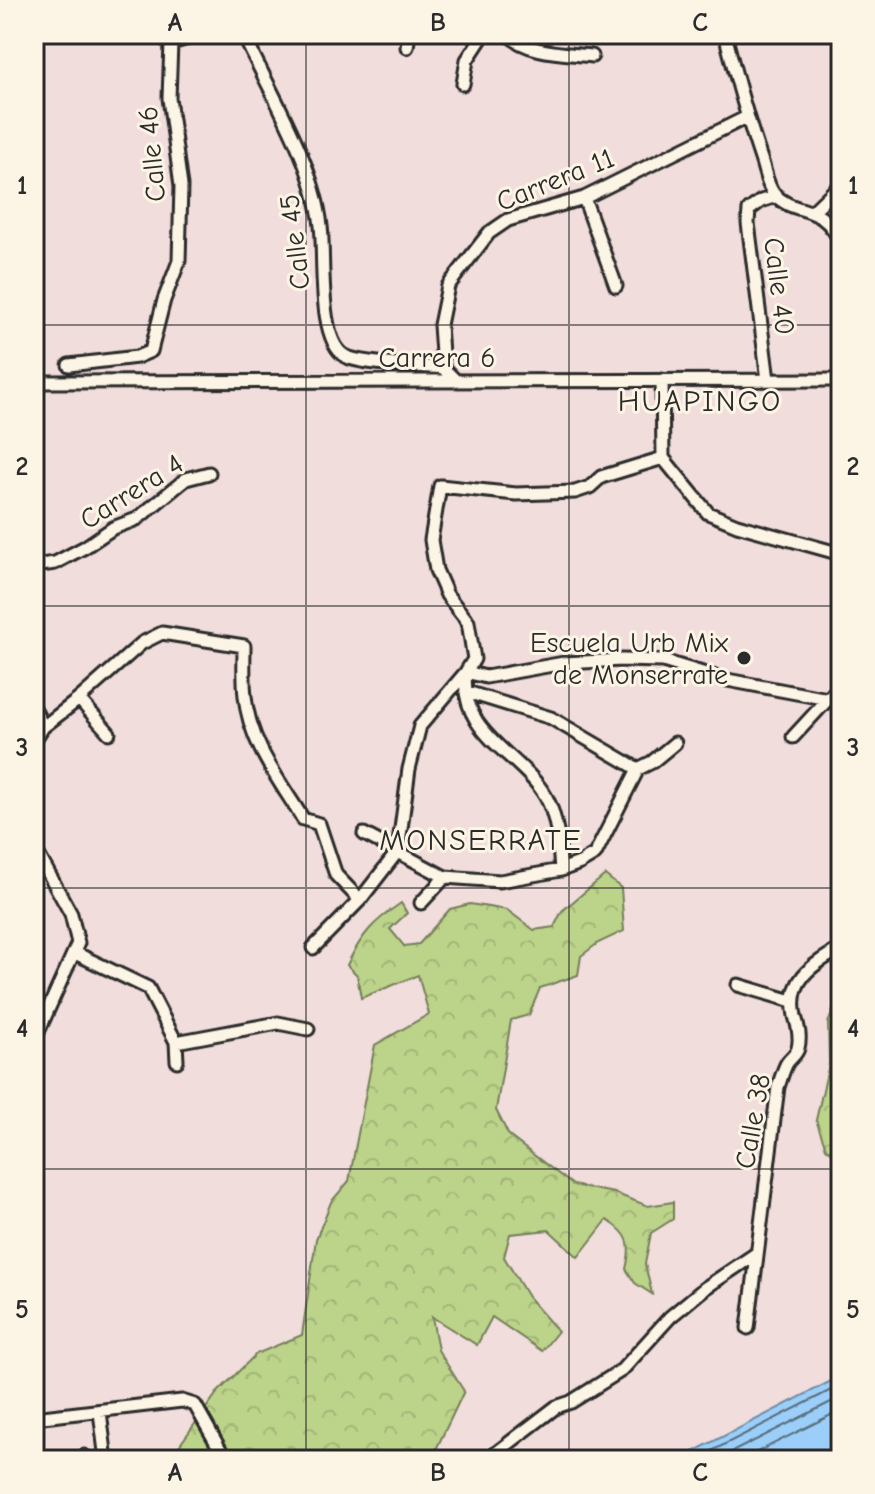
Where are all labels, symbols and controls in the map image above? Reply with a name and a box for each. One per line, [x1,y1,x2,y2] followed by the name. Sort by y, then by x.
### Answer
[168,8,183,38] text: A
[430,8,446,38] text: B
[692,8,708,38] text: C
[132,105,172,203] street label: Calle 46
[492,142,619,218] street label: Carrera 11
[17,171,27,201] text: 1
[848,171,858,201] text: 1
[273,192,317,291] street label: Calle 45
[757,236,801,337] street label: Calle 40
[379,342,495,374] street label: Carrera 6
[618,384,782,419] district label: HUAPINGO
[74,448,189,536] street label: Carrera 4
[16,452,28,482] text: 2
[847,452,859,482] text: 2
[530,627,729,691] place label: Escuela Urb Mix de Monserrate
[735,649,753,667] marker: Escuela Urb Mix de Monserrate
[16,733,28,763] text: 3
[847,733,859,763] text: 3
[379,823,583,858] district label: MONSERRATE
[16,1014,28,1044] text: 4
[847,1014,859,1044] text: 4
[729,1071,777,1171] street label: Calle 38
[15,1295,29,1325] text: 5
[846,1295,860,1325] text: 5
[168,1458,183,1488] text: A
[430,1458,446,1488] text: B
[692,1458,708,1488] text: C

